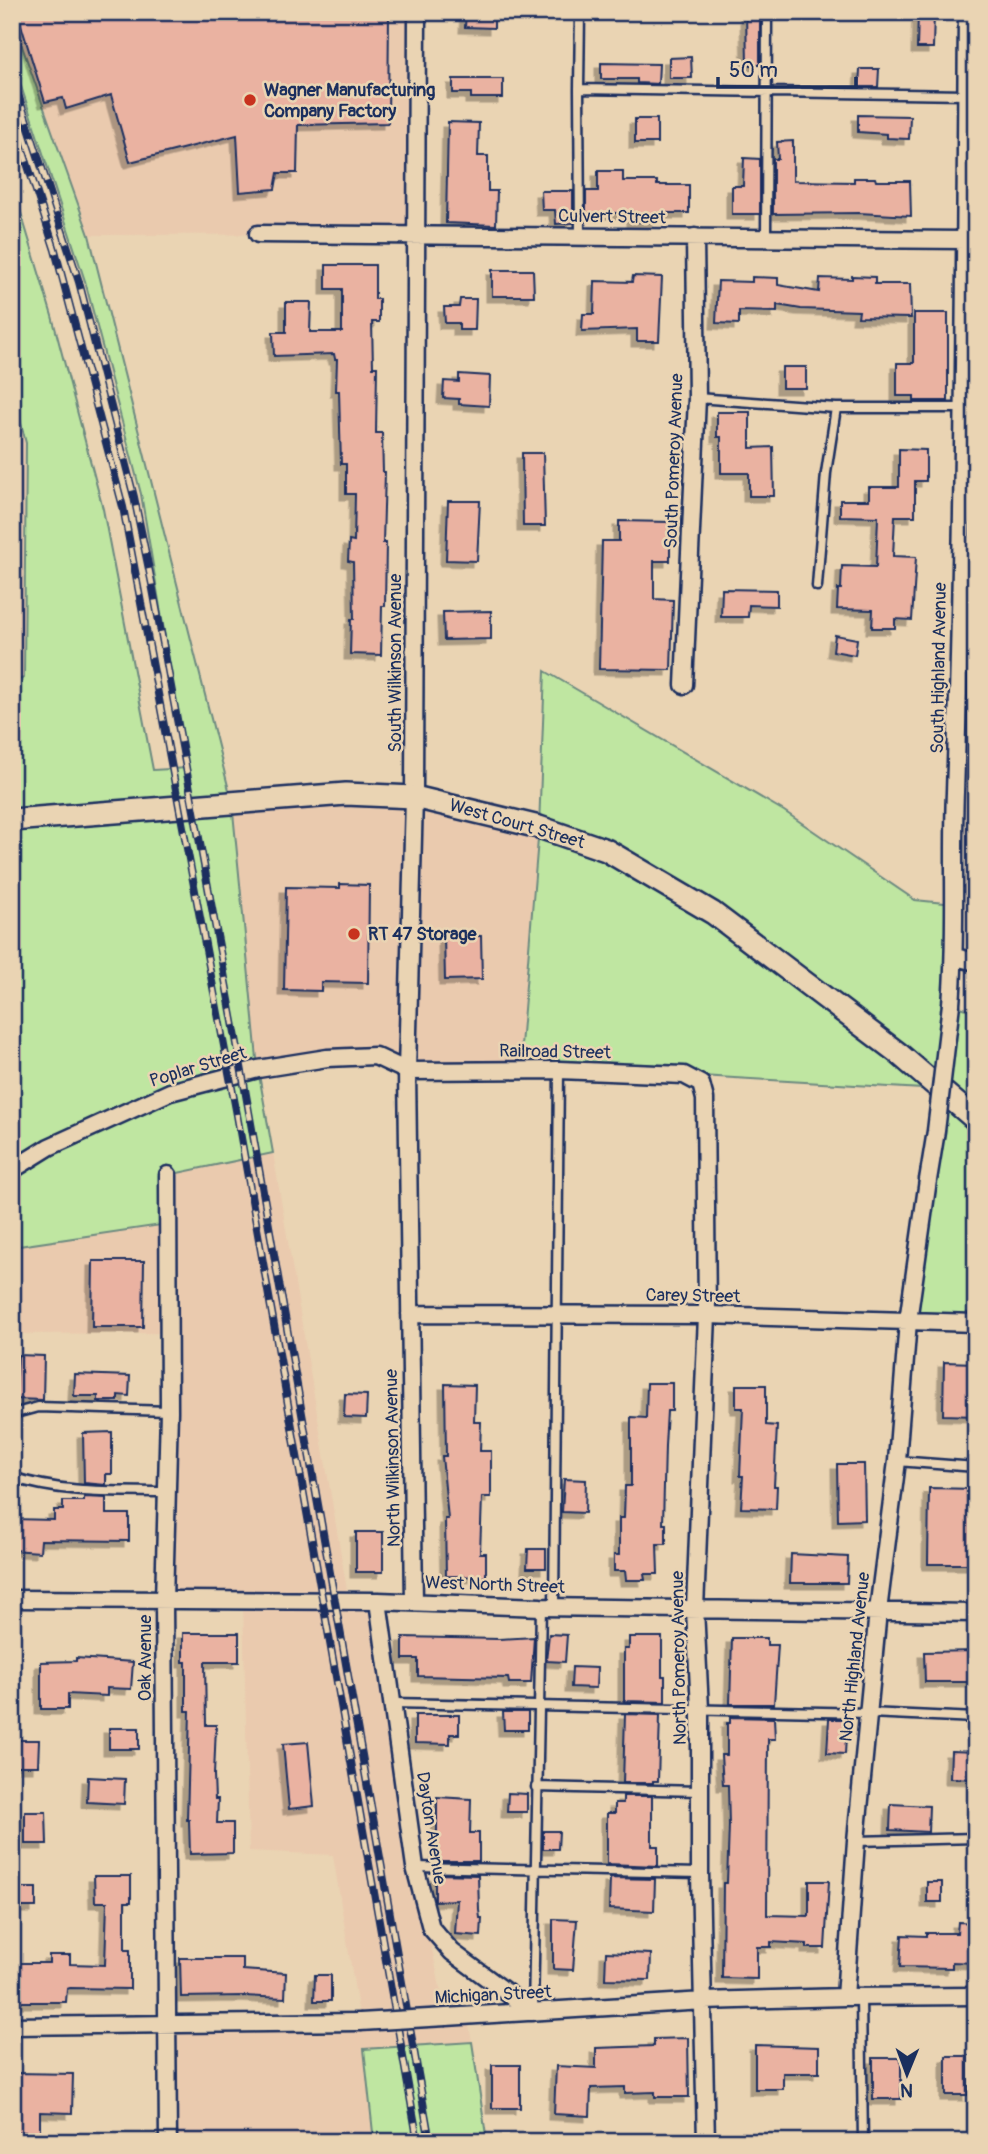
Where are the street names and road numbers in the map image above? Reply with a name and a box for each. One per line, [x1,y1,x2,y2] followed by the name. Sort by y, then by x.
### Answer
[558,205,667,229] street label: Culvert Street
[659,373,689,549] street label: South Pomeroy Avenue
[384,573,407,753] street label: South Wilkinson Avenue
[926,582,952,754] street label: South Highland Avenue
[447,794,588,855] street label: West Court Street
[499,1040,612,1064] street label: Railroad Street
[147,1041,250,1093] street label: Poplar Street
[645,1284,741,1308] street label: Carey Street
[380,1369,406,1547] street label: North Wilkinson Avenue
[666,1570,692,1745] street label: North Pomeroy Avenue
[425,1571,566,1599] street label: West North Street
[835,1571,875,1743] street label: North Highland Avenue
[134,1615,157,1701] street label: Oak Avenue
[411,1770,451,1886] street label: Dayton Avenue
[434,1980,553,2010] street label: Michigan Street

